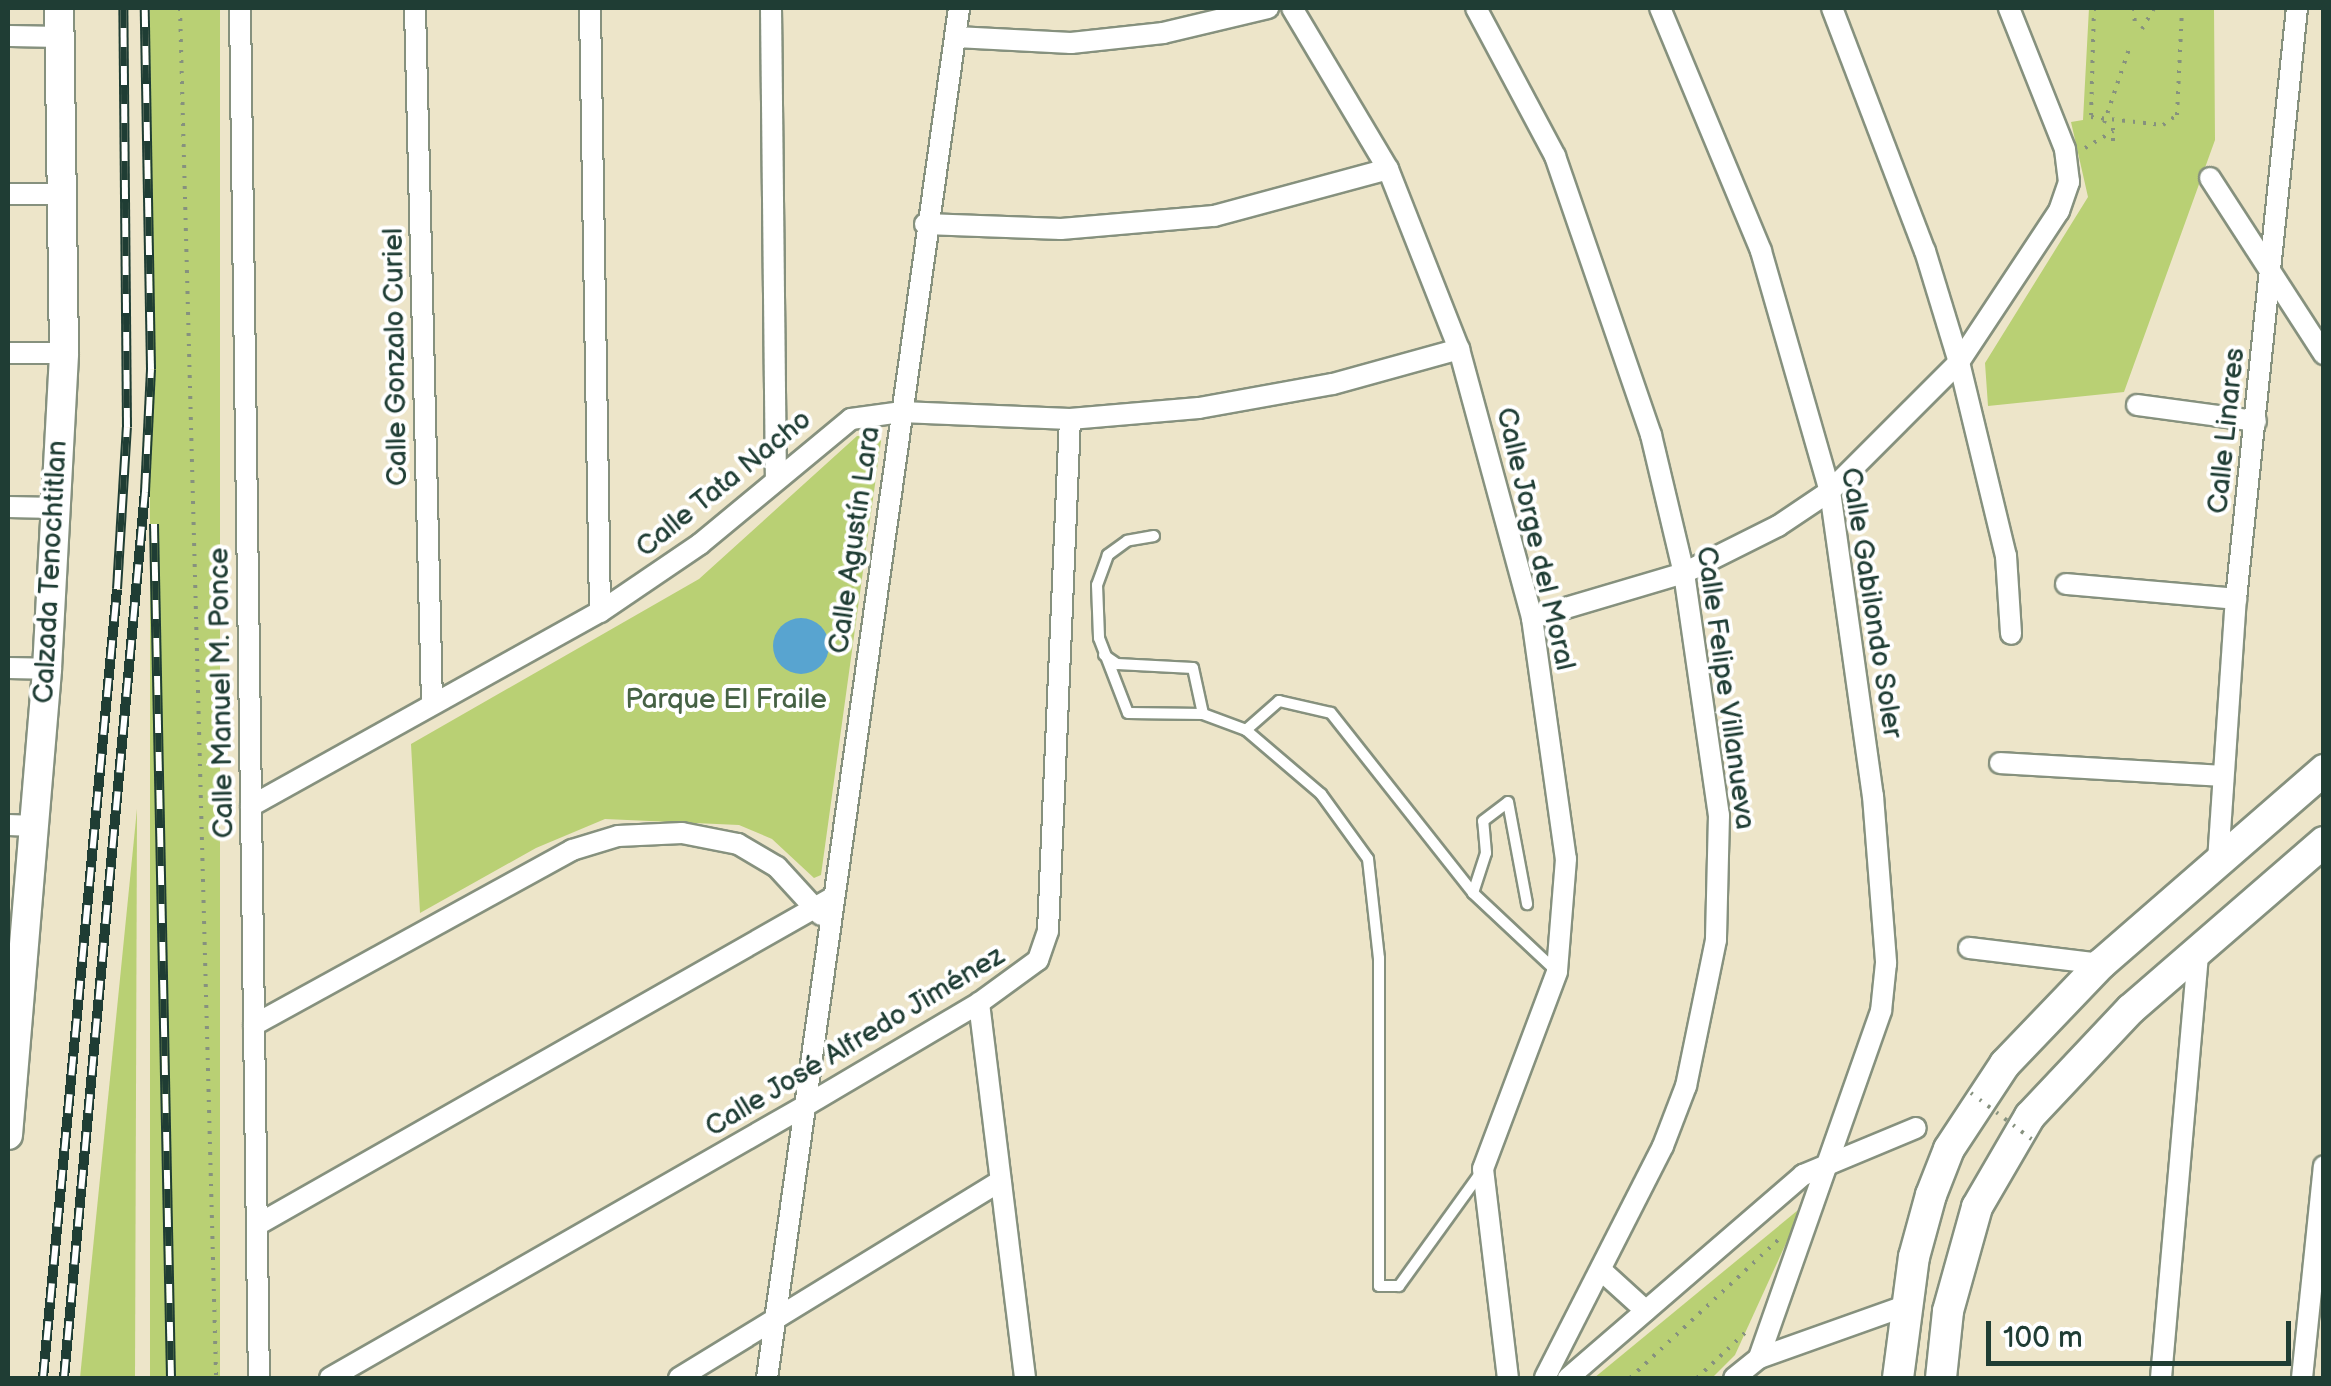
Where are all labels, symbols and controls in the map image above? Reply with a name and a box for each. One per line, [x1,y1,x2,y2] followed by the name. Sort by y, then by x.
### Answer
[377,228,415,486] street label: Calle Gonzalo Curiel
[2202,346,2252,516] street label: Calle Linares
[629,403,819,565] street label: Calle Tata Nacho
[1488,404,1582,674] street label: Calle Jorge del Moral
[822,424,888,656] street label: Calle Agustín Lara
[27,439,75,705] street label: Calzada Tenochtitlan
[1833,465,1909,741] street label: Calle Gabilondo Soler
[1688,544,1762,832] street label: Calle Felipe Villanueva
[203,547,241,839] street label: Calle Manuel M. Ponce
[625,683,827,717] park label: Parque El Fraile
[698,939,1012,1145] street label: Calle José Alfredo Jiménez
[1991,1301,2296,1363] scale bar
[2003,1320,2083,1356] text: 100 m

